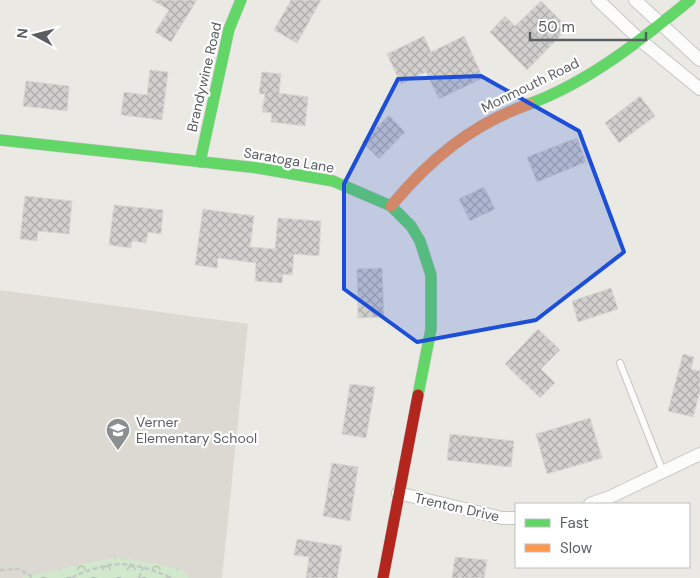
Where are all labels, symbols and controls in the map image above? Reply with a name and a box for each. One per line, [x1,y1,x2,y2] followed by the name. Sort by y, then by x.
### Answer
[10,10,60,60] north arrow
[530,10,646,42] scale bar
[538,17,575,37] text: 50 m
[183,20,225,134] street label: Brandywine Road
[13,27,32,40] text: N
[478,54,582,116] street label: Monmouth Road
[242,143,336,177] street label: Saratoga Lane
[136,413,257,447] place label: Verner Elementary School
[105,417,131,451] school or university icon: Verner Elementary School
[413,489,501,526] street label: Trenton Drive
[515,503,690,568] legend
[560,513,589,533] text: Fast
[560,538,593,558] text: Slow

